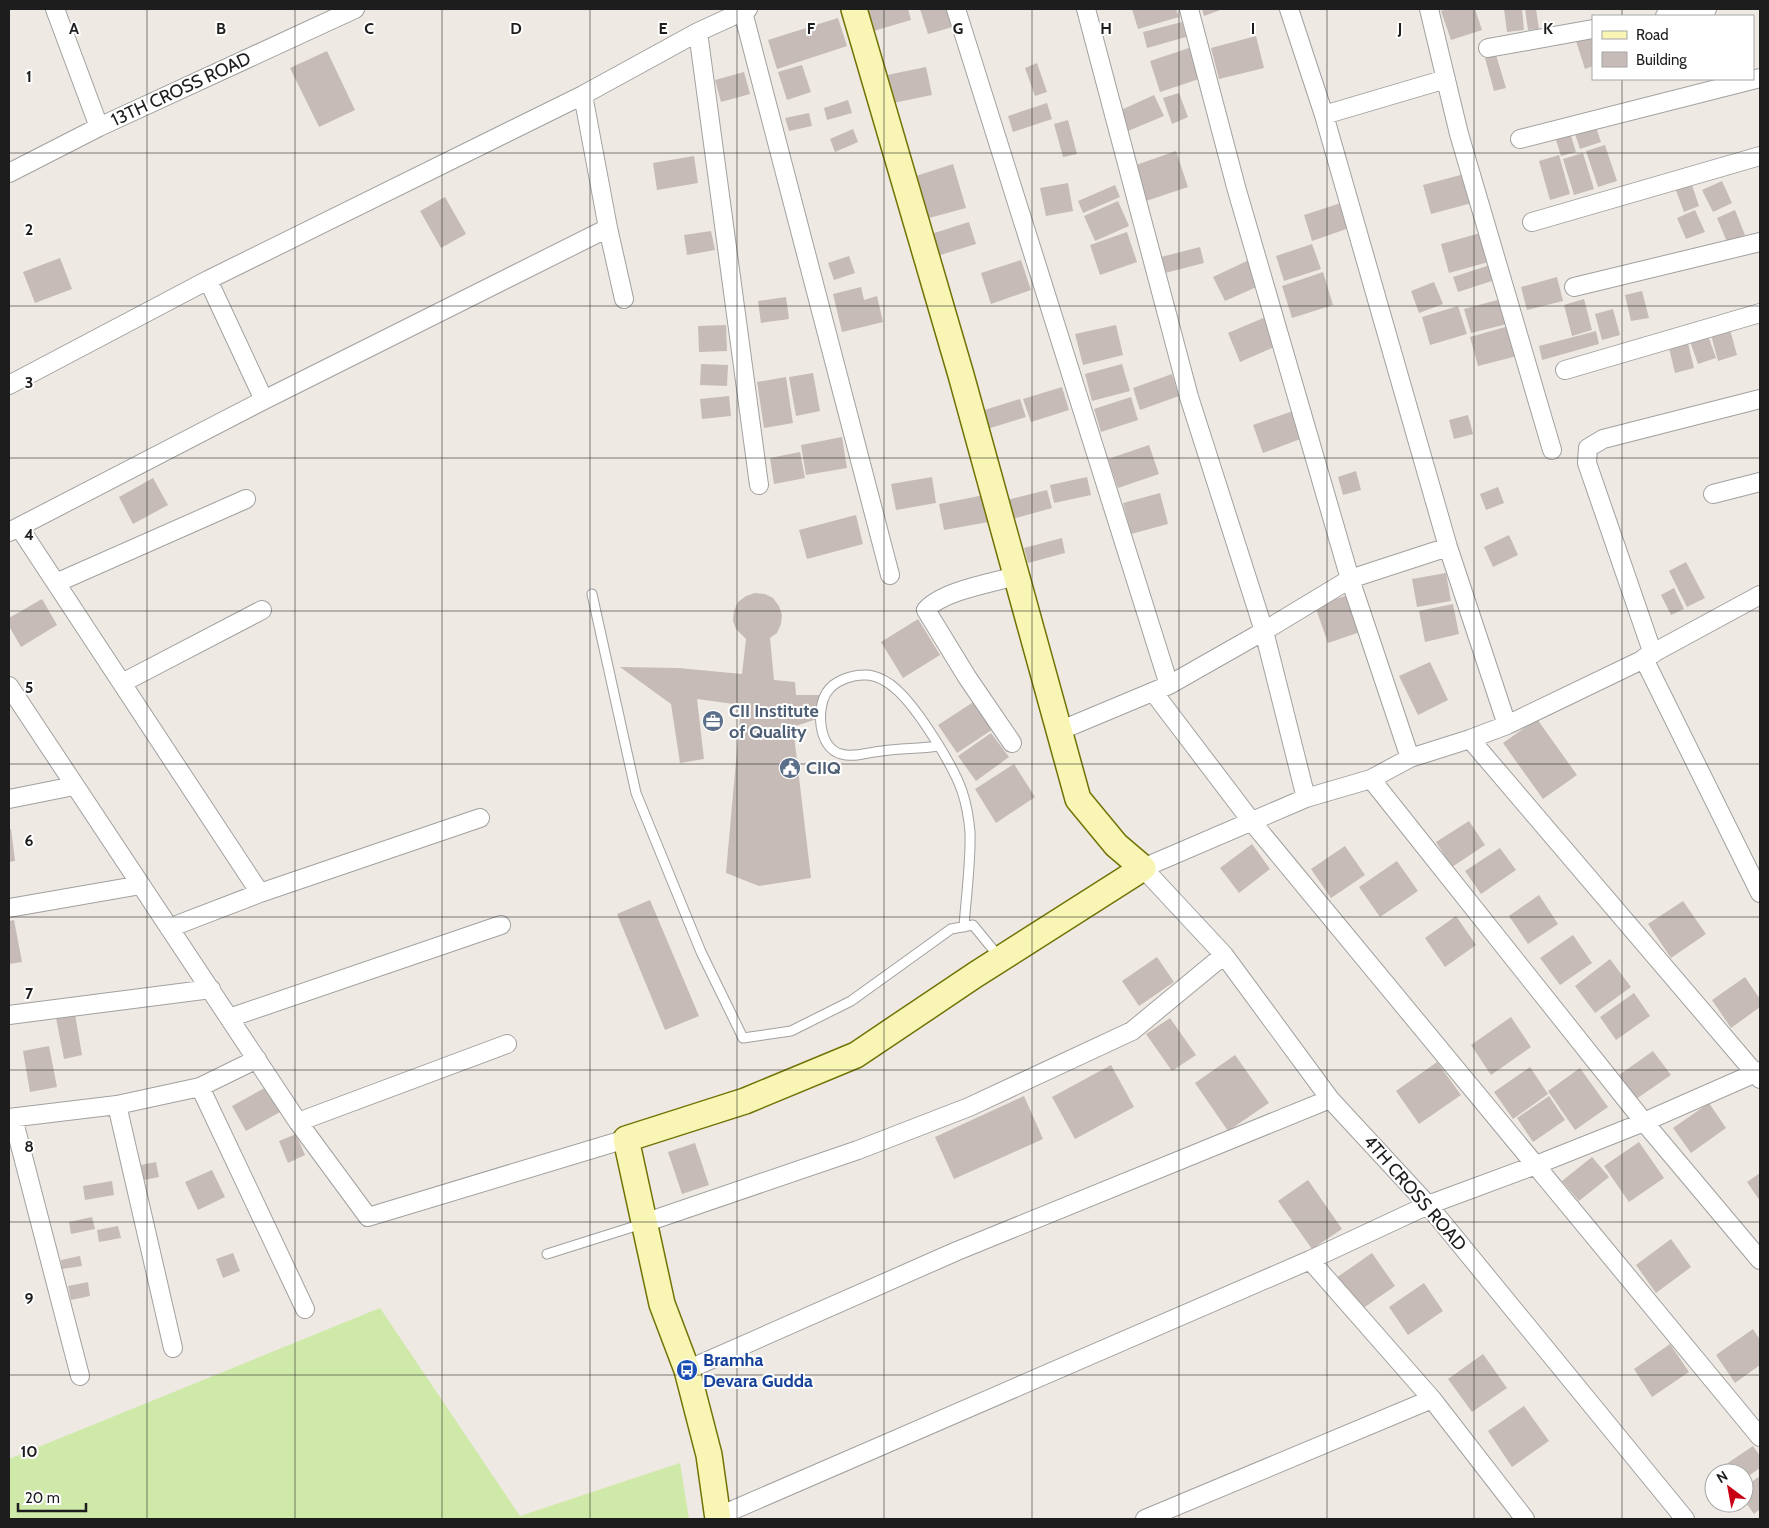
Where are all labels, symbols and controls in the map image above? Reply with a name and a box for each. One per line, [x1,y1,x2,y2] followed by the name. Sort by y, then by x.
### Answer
[1592,15,1754,80] legend
[69,19,79,38] text: A
[216,19,226,38] text: B
[364,19,374,38] text: C
[510,19,522,38] text: D
[658,19,668,38] text: E
[807,19,816,38] text: F
[953,19,963,38] text: G
[1100,19,1112,38] text: H
[1251,19,1255,38] text: I
[1397,19,1402,38] text: J
[1543,19,1553,38] text: K
[1636,26,1669,44] text: Road
[108,47,254,131] street label: 13TH CROSS ROAD
[1636,51,1687,69] text: Building
[26,67,32,86] text: 1
[25,220,33,239] text: 2
[25,373,33,392] text: 3
[24,525,34,544] text: 4
[25,678,33,697] text: 5
[729,700,819,743] place label: CII Institute of Quality
[701,709,725,733] office icon: CII Institute of Quality
[778,756,802,780] public building icon: CIIQ
[806,757,841,779] place label: CIIQ
[25,831,34,850] text: 6
[25,984,34,1003] text: 7
[1359,1131,1471,1255] street label: 4TH CROSS ROAD
[24,1137,34,1156] text: 8
[25,1289,34,1308] text: 9
[703,1349,813,1392] place label: Bramha Devara Gudda
[675,1358,699,1382] bus stop icon: Bramha Devara Gudda
[20,1442,38,1461] text: 10
[1704,1463,1754,1513] north arrow
[1713,1467,1731,1487] text: N
[18,1480,85,1512] scale bar
[25,1489,60,1507] text: 20 m

